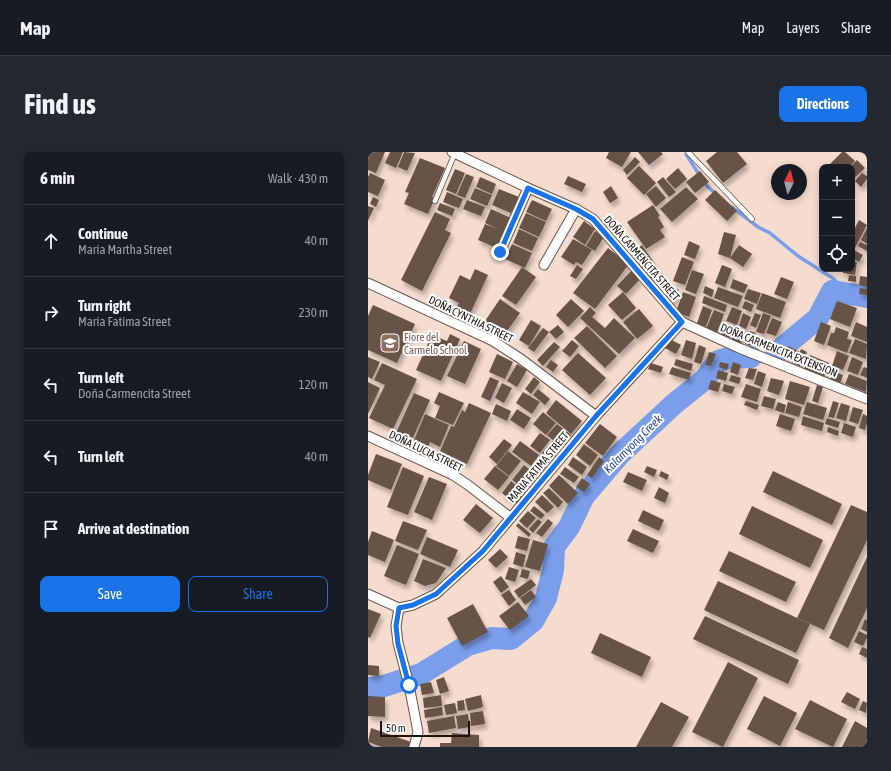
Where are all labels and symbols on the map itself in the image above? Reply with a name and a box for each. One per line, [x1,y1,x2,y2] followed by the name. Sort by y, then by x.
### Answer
[771,164,807,200] north arrow
[602,213,682,303] street label: DOÑA CARMENCITA STREET
[491,243,509,261] route end
[427,293,515,345] street label: DOÑA CYNTHIA STREET
[719,321,839,379] street label: DOÑA CARMENCITA EXTENSION
[404,331,467,356] place label: Fiore del Carmelo School
[379,332,401,354] school or university icon: Fiore del Carmelo School
[601,411,666,476] water label: Kalamyong Creek
[387,428,465,474] street label: DOÑA LUCIA STREET
[505,429,571,505] street label: MARIA FATIMA STREET
[400,676,418,694] route start
[380,719,470,738] scale bar

